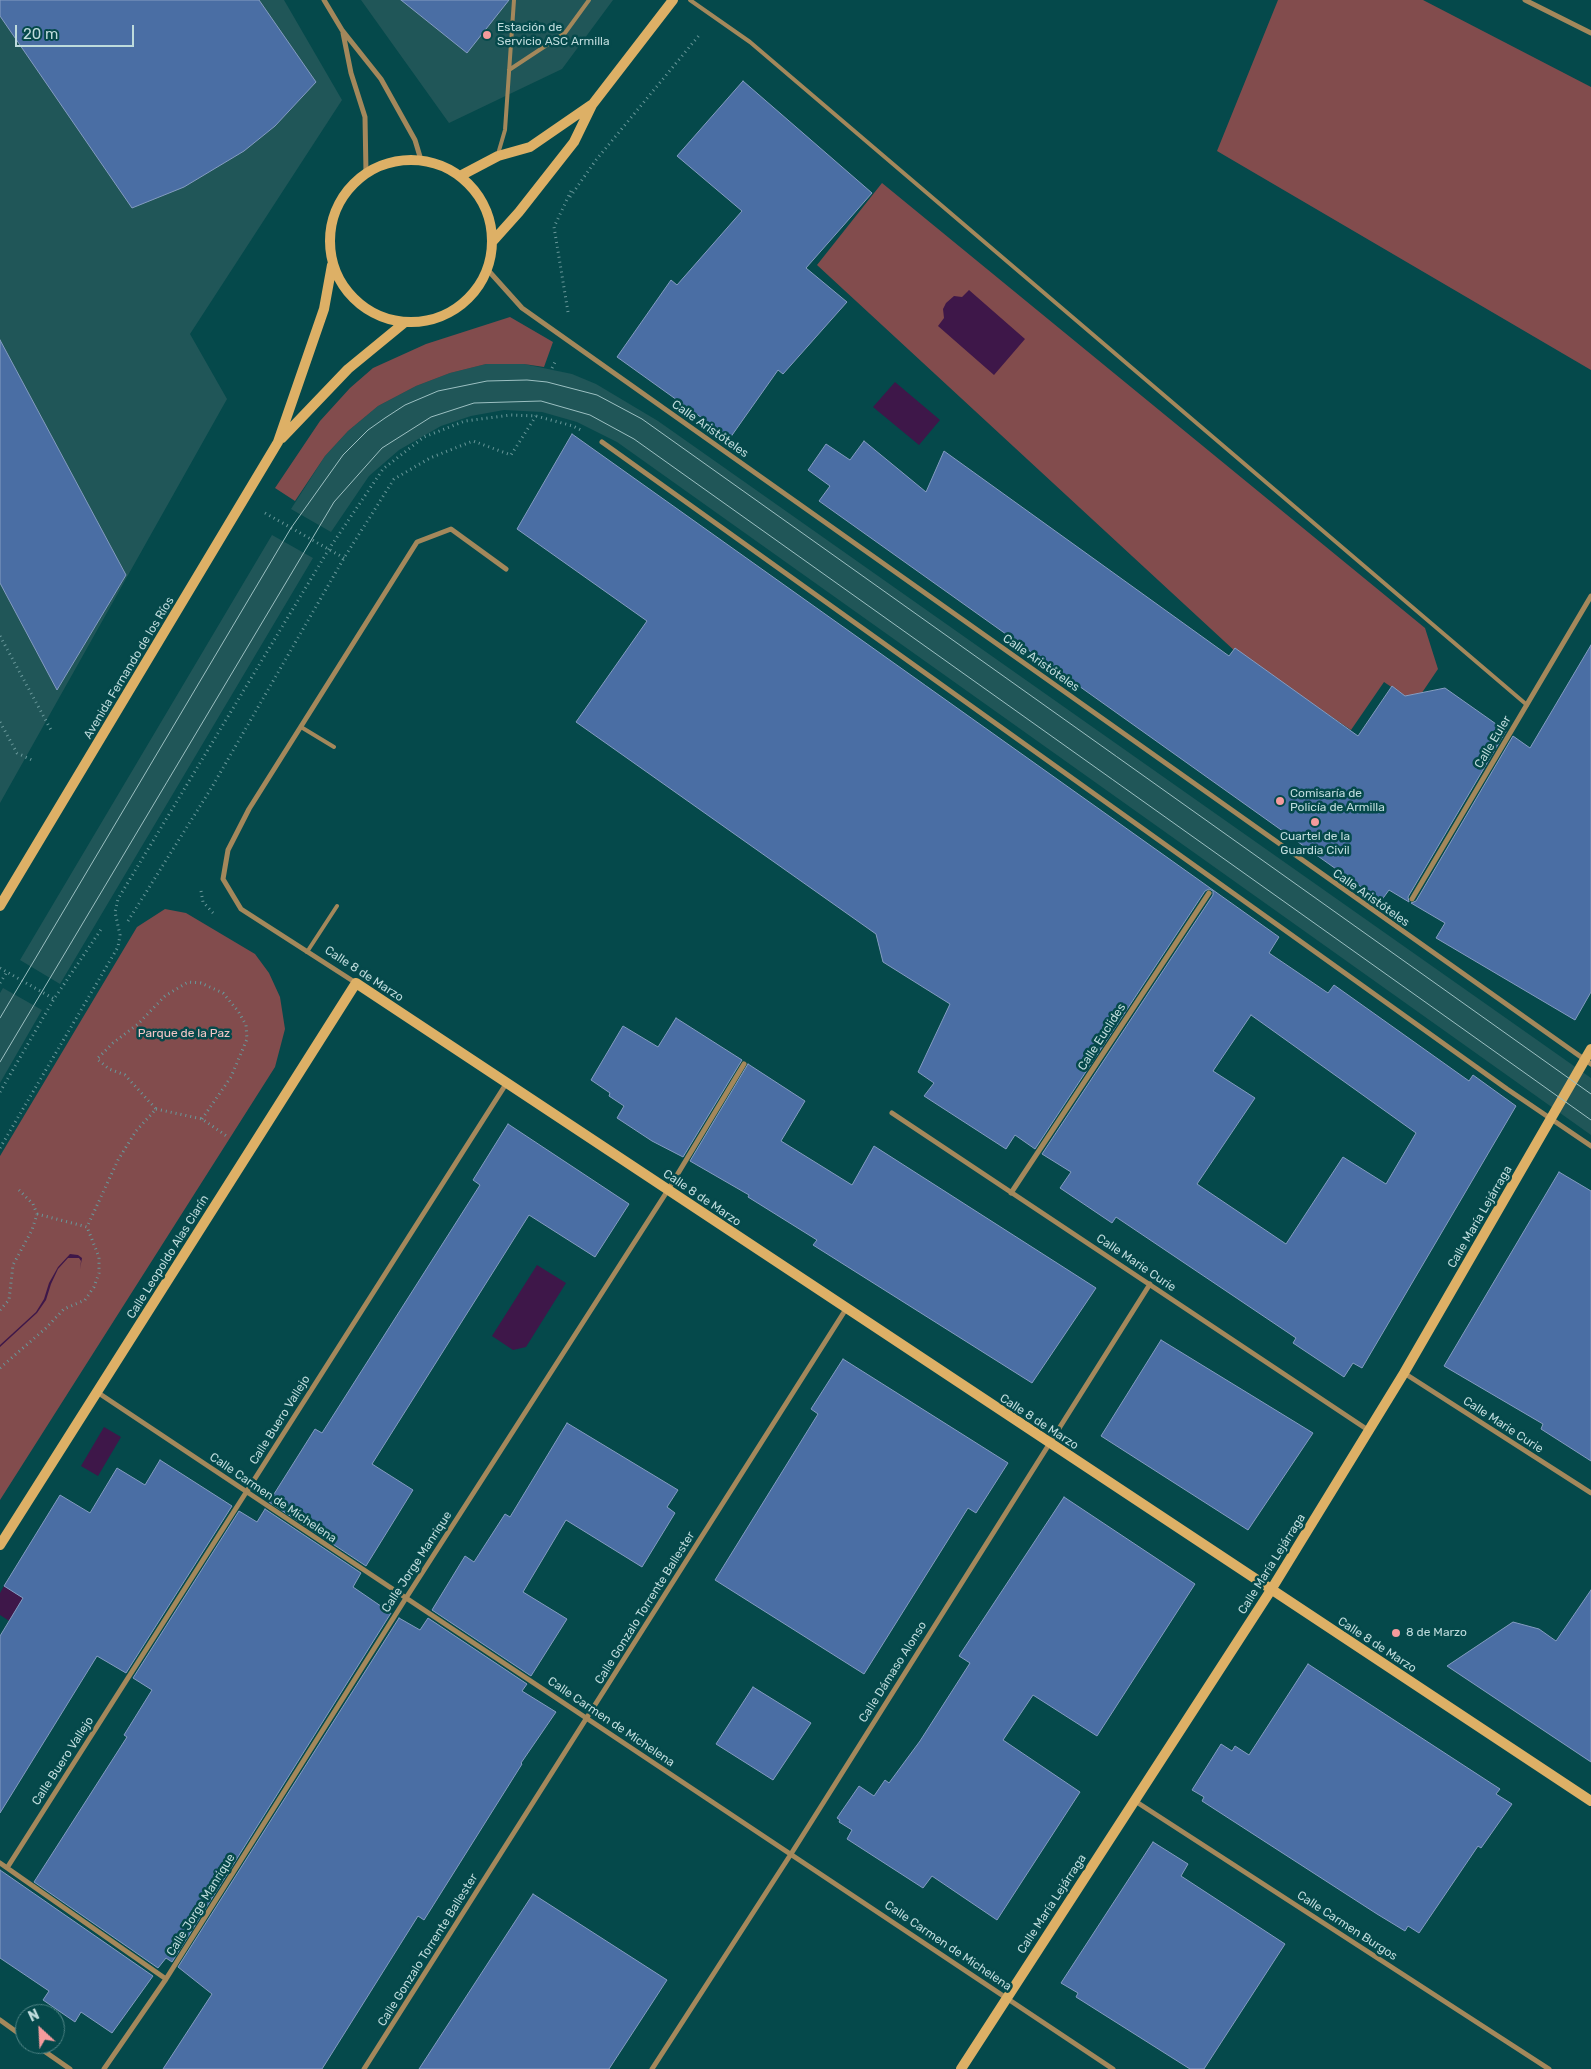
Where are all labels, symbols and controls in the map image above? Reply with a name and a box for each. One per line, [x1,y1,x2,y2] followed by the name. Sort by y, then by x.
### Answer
[18,15,136,47] scale bar
[497,21,610,49] place label: Estación de Servicio ASC Armilla
[23,25,58,43] text: 20 m
[481,29,493,41] marker: Estación de Servicio ASC Armilla
[669,397,751,461] street label: Calle Aristóteles
[81,594,177,742] street label: Avenida Fernando de los Ríos
[1000,631,1082,695] street label: Calle Aristóteles
[1472,713,1514,771] street label: Calle Euler
[1290,787,1385,815] place label: Comisaría de Policía de Armilla
[1274,795,1286,807] marker: Comisaría de Policía de Armilla
[1309,816,1321,828] marker: Cuartel de la Guardia Civil
[1280,830,1350,858] place label: Cuartel de la Guardia Civil
[1330,866,1412,930] street label: Calle Aristóteles
[322,943,406,1005] street label: Calle 8 de Marzo
[1075,1001,1129,1073] street label: Calle Euclides
[138,1027,230,1041] park label: Parque de la Paz
[1445,1163,1515,1271] street label: Calle María Lejárraga
[660,1167,744,1229] street label: Calle 8 de Marzo
[124,1192,212,1322] street label: Calle Leopoldo Alas Clarín
[1094,1231,1178,1295] street label: Calle Marie Curie
[247,1373,313,1467] street label: Calle Buero Vallejo
[997,1391,1081,1453] street label: Calle 8 de Marzo
[1460,1394,1546,1456] street label: Calle Marie Curie
[207,1450,339,1546] street label: Calle Carmen de Michelena
[379,1509,455,1615] street label: Calle Jorge Manrique
[1235,1511,1309,1617] street label: Calle María Lejárraga
[592,1529,698,1687] street label: Calle Gonzalo Torrente Ballester
[1335,1614,1419,1676] street label: Calle 8 de Marzo
[856,1619,930,1725] street label: Calle Dámaso Alonso
[1406,1626,1467,1640] place label: 8 de Marzo
[1390,1627,1402,1639] marker: 8 de Marzo
[545,1674,677,1770] street label: Calle Carmen de Michelena
[29,1714,97,1808] street label: Calle Buero Vallejo
[164,1851,238,1959] street label: Calle Jorge Manrique
[1014,1852,1090,1956] street label: Calle María Lejárraga
[375,1871,481,2029] street label: Calle Gonzalo Torrente Ballester
[1294,1888,1400,1964] street label: Calle Carmen Burgos
[882,1898,1014,1994] street label: Calle Carmen de Michelena
[15,2004,65,2054] north arrow
[26,2006,42,2026] text: N

